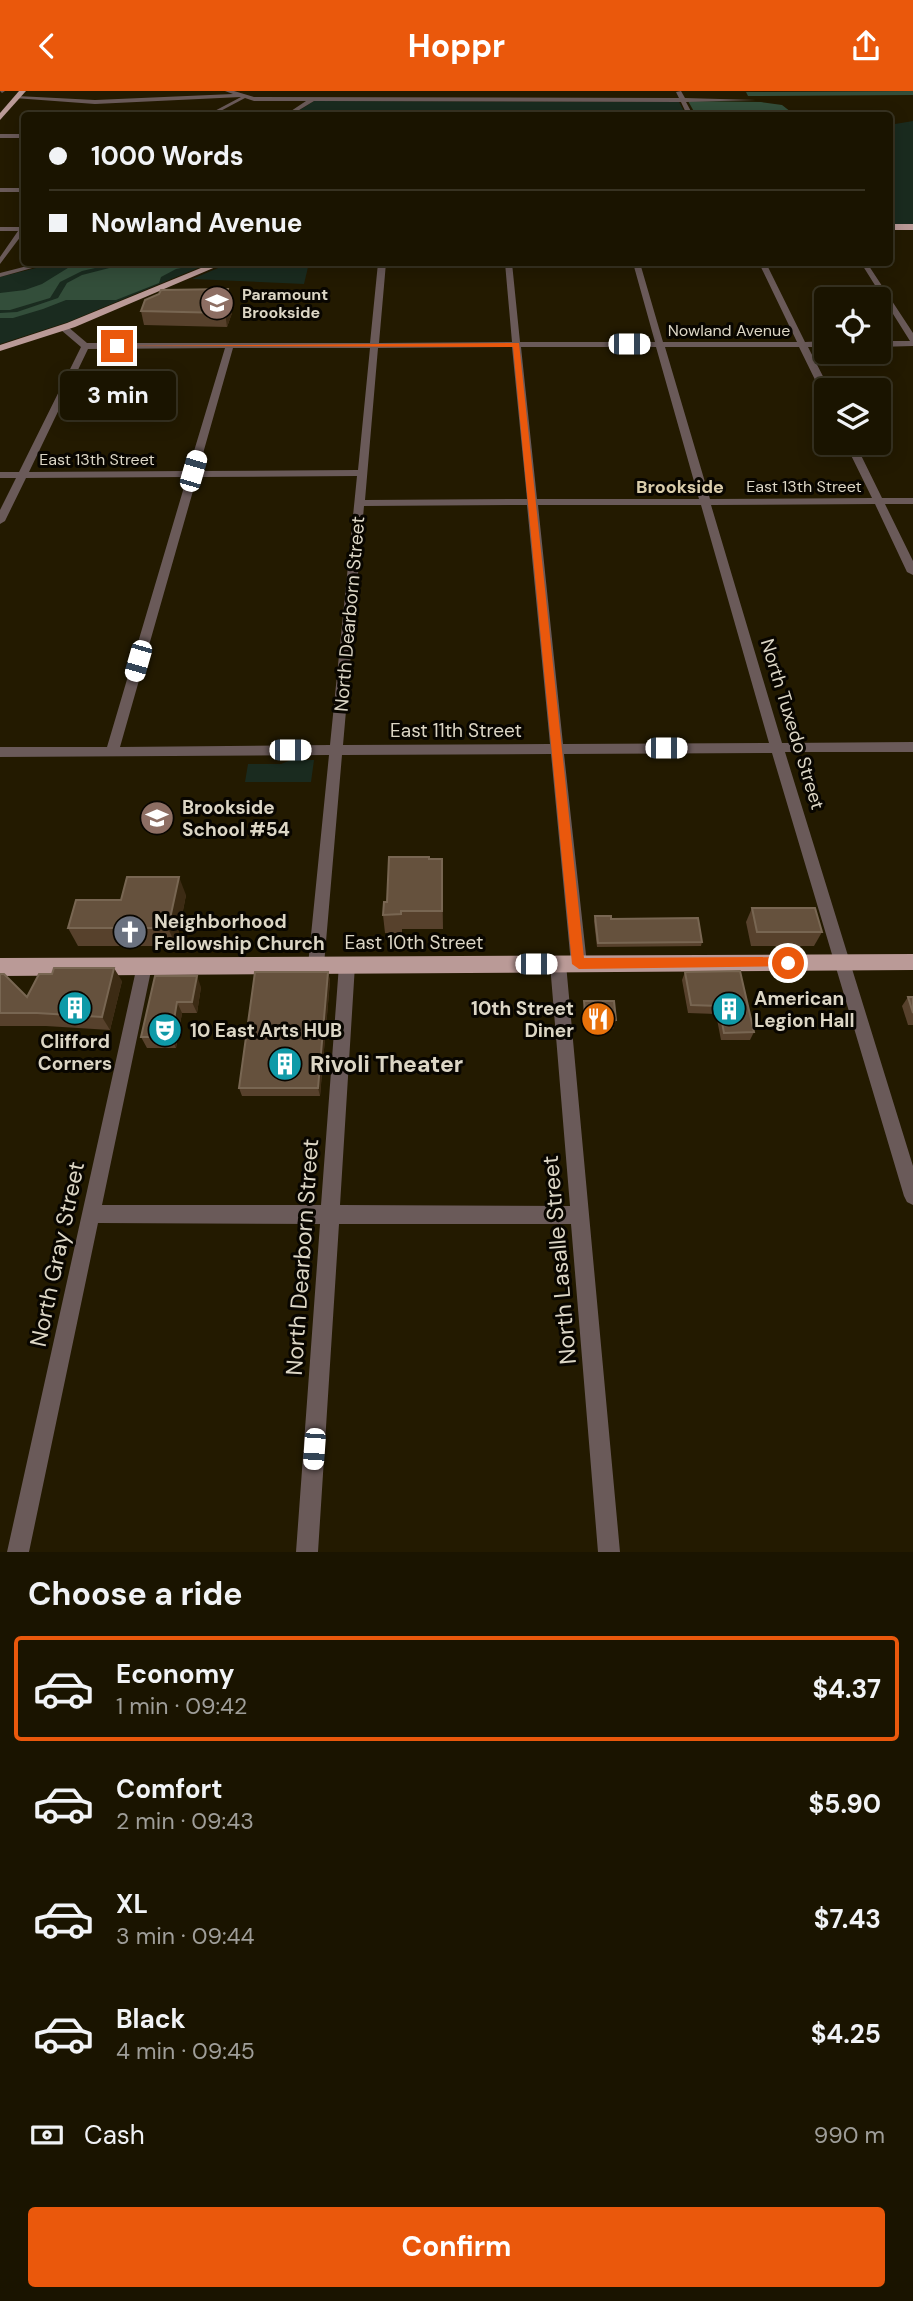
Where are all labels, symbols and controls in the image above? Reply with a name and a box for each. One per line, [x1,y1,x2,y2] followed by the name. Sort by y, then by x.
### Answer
[408,25,505,67] text: Hoppr
[28,27,66,65] icon: back
[847,27,885,65] icon: share
[91,139,244,173] text: 1000 Words
[91,206,302,240] text: Nowland Avenue
[198,284,236,322] school or university icon: Paramount Brookside
[242,284,328,323] place label: Paramount Brookside
[814,287,891,455] map controls
[814,287,891,364] button: locate
[668,320,790,341] street label: Nowland Avenue
[101,330,133,362] route end
[609,334,651,355] car
[59,371,175,419] callout: 3 min
[814,378,891,455] button: layers
[87,380,149,410] text: 3 min
[178,448,209,494] car
[39,449,155,470] street label: East 13th Street
[636,475,724,499] district label: Brookside
[746,476,862,497] street label: East 13th Street
[329,515,370,713] street label: North Dearborn Street
[755,636,830,813] street label: North Tuxedo Street
[123,638,154,684] car
[390,718,522,743] street label: East 11th Street
[646,738,688,759] car
[270,740,312,761] car
[182,795,290,842] place label: Brookside School #54
[138,799,176,837] school or university icon: Brookside School #54
[154,909,325,956] place label: Neighborhood Fellowship Church
[111,913,149,951] church icon: Neighborhood Fellowship Church
[345,930,483,955] street label: East 10th Street
[772,947,804,979] route start
[516,954,558,975] car
[754,986,855,1033] place label: American Legion Hall
[56,989,94,1027] building icon: Clifford Corners
[710,990,748,1028] building icon: American Legion Hall
[471,996,574,1043] place label: 10th Street Diner
[579,1000,617,1038] restaurant icon: 10th Street Diner
[146,1011,184,1049] theatre icon: 10 East Arts HUB
[190,1018,342,1043] place label: 10 East Arts HUB
[38,1029,112,1076] place label: Clifford Corners
[266,1045,304,1083] building icon: Rivoli Theater
[310,1049,463,1079] place label: Rivoli Theater
[279,1138,325,1376] street label: North Dearborn Street
[535,1154,583,1366] street label: North Lasalle Street
[23,1159,91,1349] street label: North Gray Street
[303,1427,326,1471] car
[28,1573,243,1615] text: Choose a ride
[32,1657,95,1720] icon: car
[116,1657,234,1691] text: Economy
[812,1672,881,1706] text: $4.37
[116,1691,247,1721] text: 1 min · 09:42
[32,1772,95,1835] icon: car
[116,1772,222,1806] text: Comfort
[809,1787,881,1821] text: $5.90
[116,1806,254,1836] text: 2 min · 09:43
[32,1887,95,1950] icon: car
[116,1887,148,1921] text: XL
[814,1902,881,1936] text: $7.43
[116,1921,254,1951] text: 3 min · 09:44
[32,2002,95,2065] icon: car
[116,2002,186,2036] text: Black
[811,2017,881,2051] text: $4.25
[116,2036,255,2066] text: 4 min · 09:45
[28,2116,66,2154] icon: cash
[84,2118,145,2152] text: Cash
[814,2120,885,2150] text: 990 m
[28,2207,885,2287] button: Confirm

